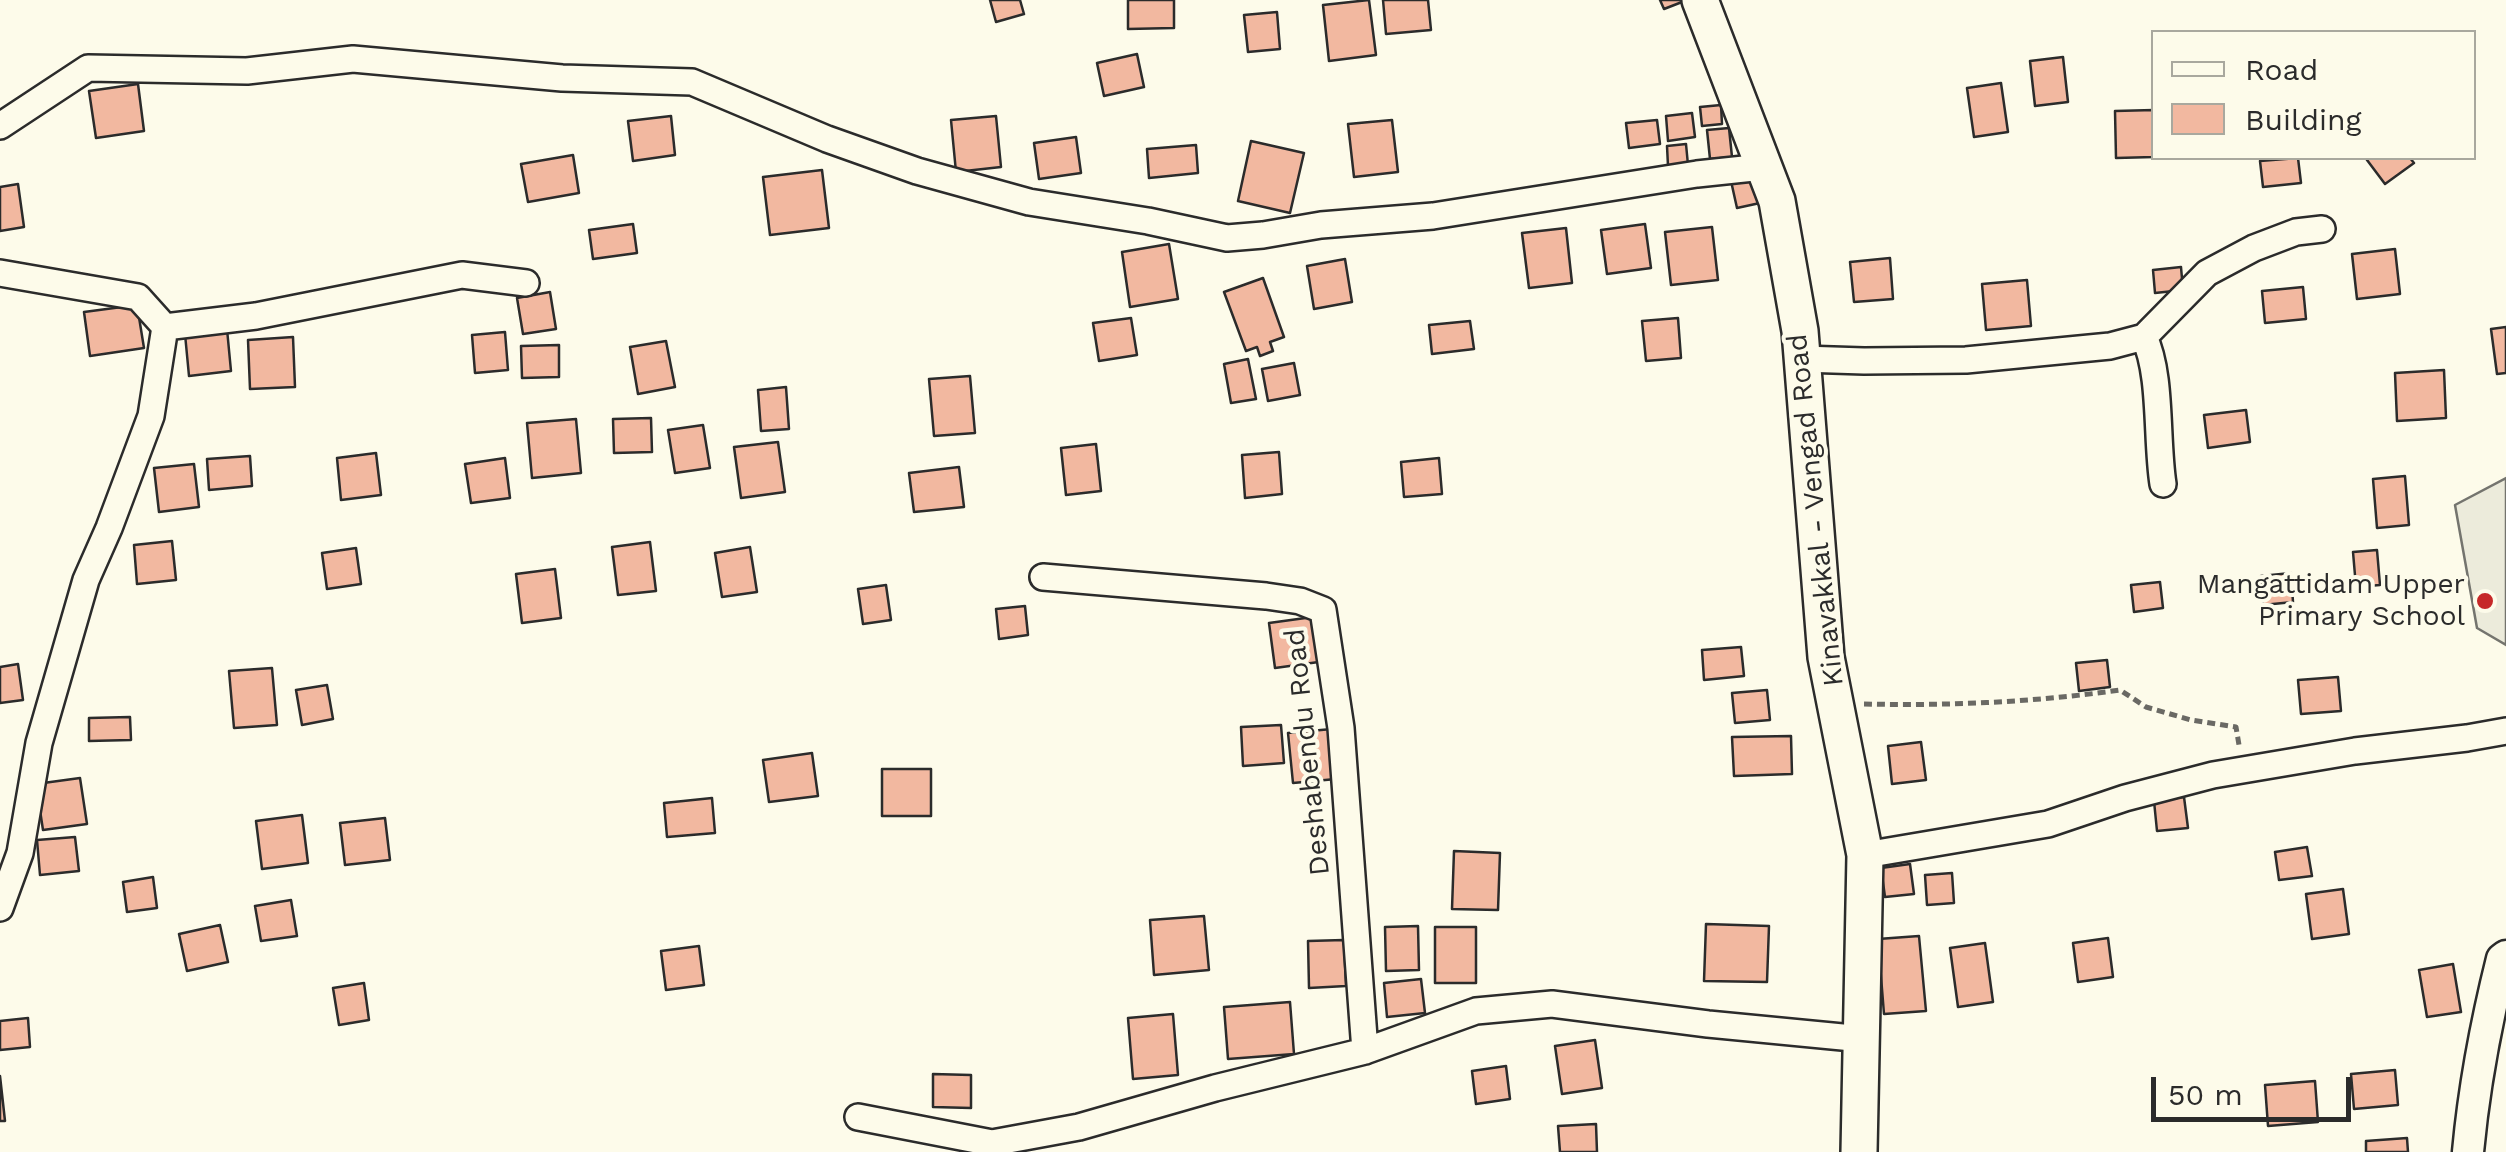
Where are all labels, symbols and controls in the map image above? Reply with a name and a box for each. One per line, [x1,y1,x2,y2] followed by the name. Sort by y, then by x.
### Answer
[2151,30,2476,160] legend
[2245,52,2318,87] text: Road
[2245,102,2362,137] text: Building
[1781,332,1851,688] street label: Kinavakkal - Vengad Road
[2197,568,2465,634] place label: Mangattidam Upper Primary School
[2474,590,2496,612] marker: Mangattidam Upper Primary School
[1278,627,1338,877] street label: Deshabendu Road
[2156,1057,2356,1119] scale bar
[2168,1077,2243,1112] text: 50 m

